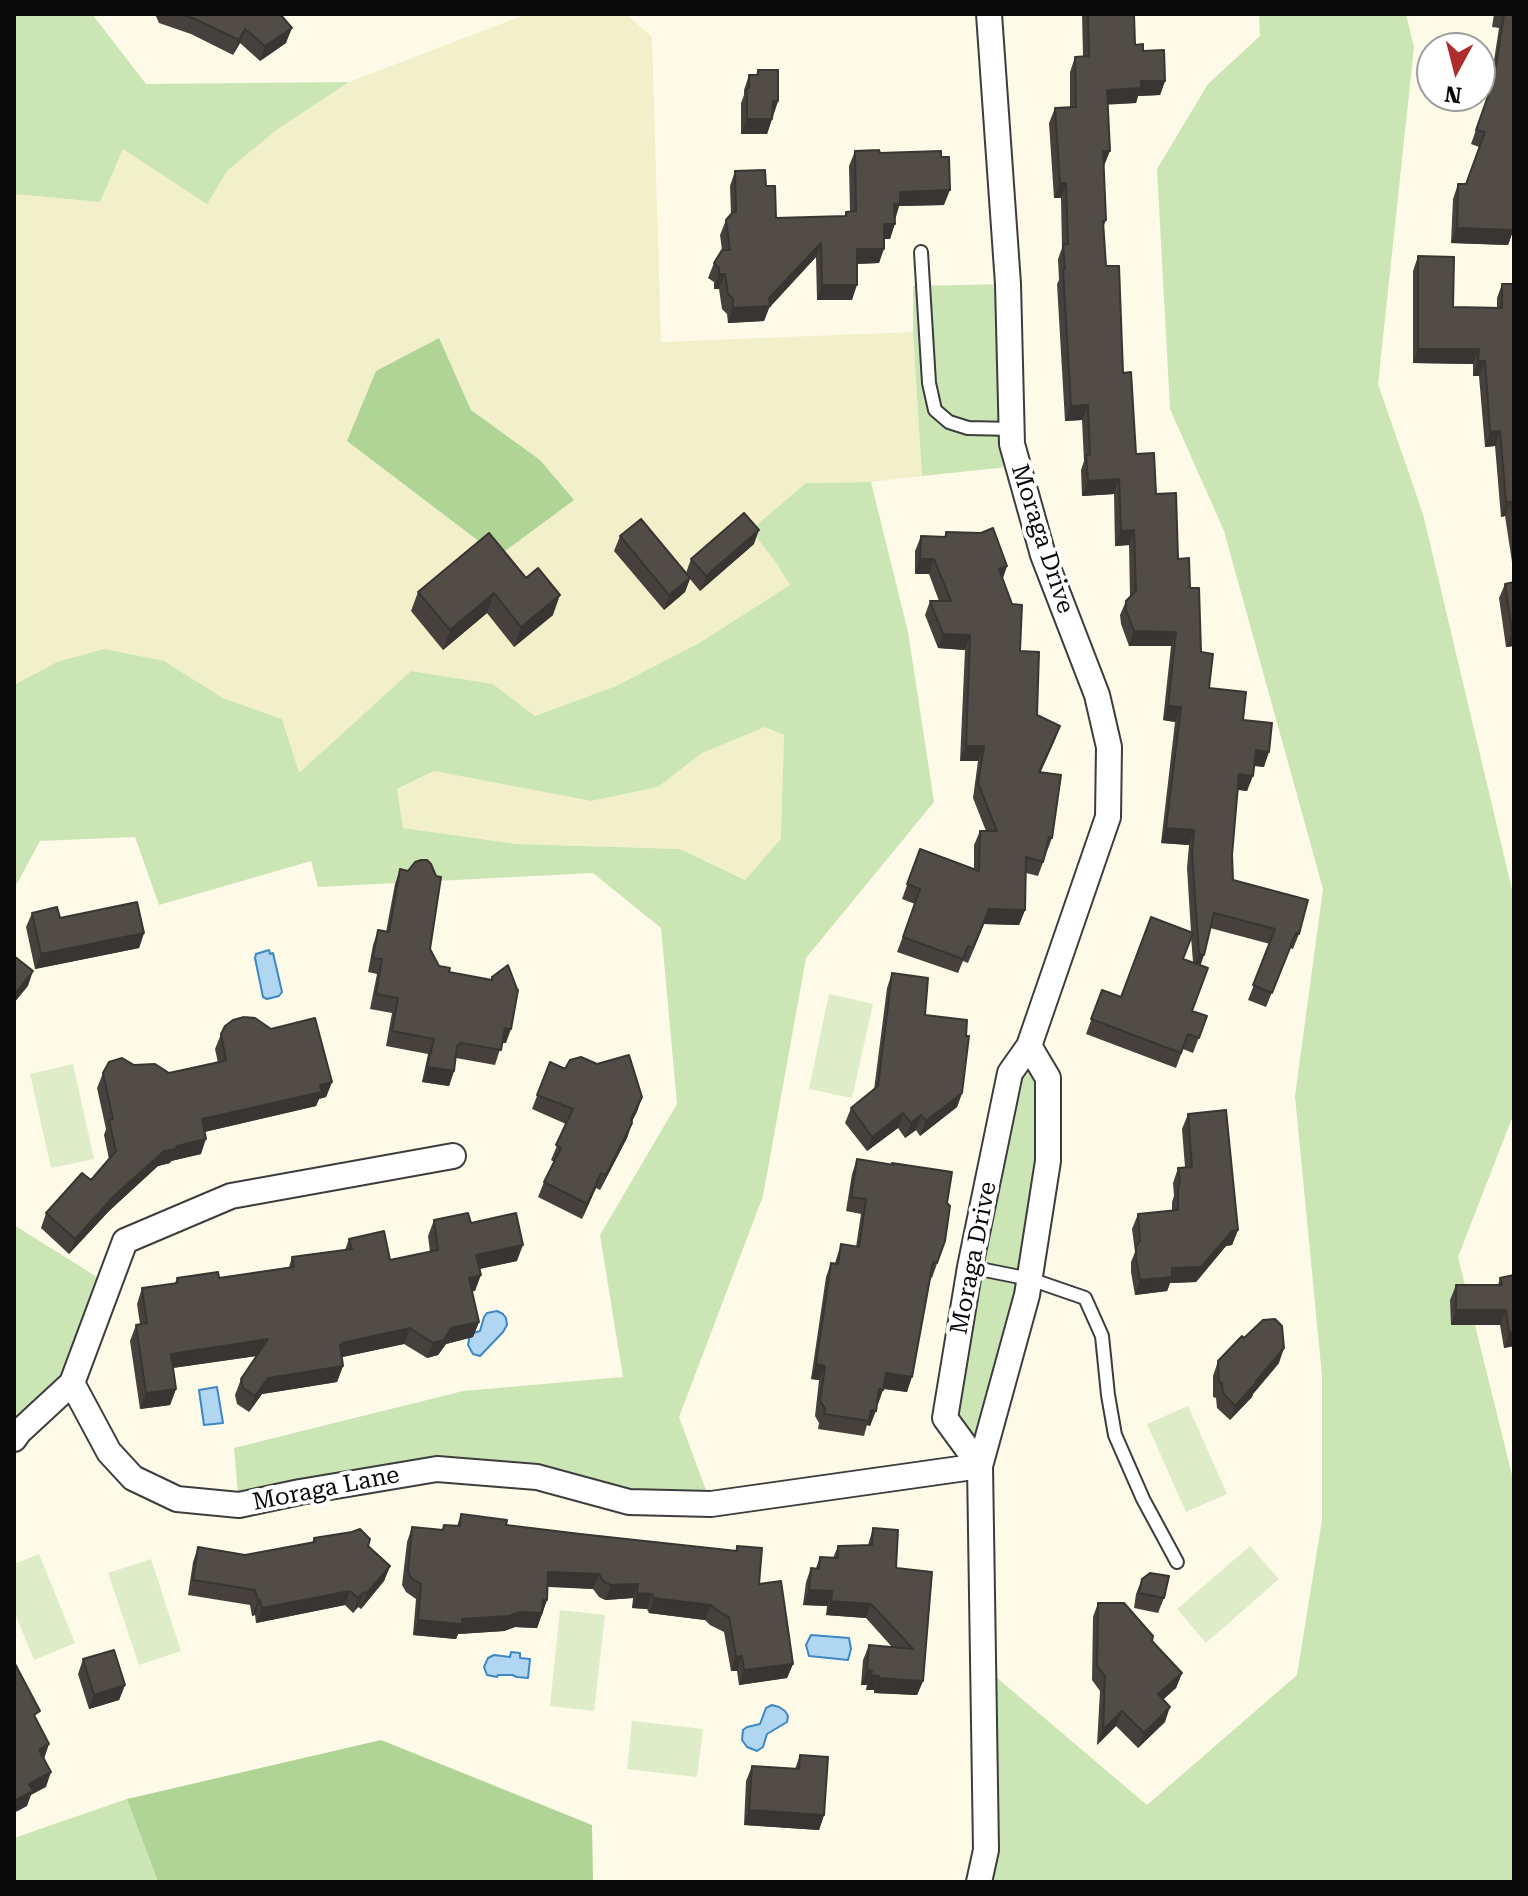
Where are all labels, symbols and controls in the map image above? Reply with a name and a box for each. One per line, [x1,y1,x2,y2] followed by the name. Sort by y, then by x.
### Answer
[1416,32,1496,112] north arrow
[1443,81,1463,108] text: N
[1004,461,1080,617] street label: Moraga Drive
[945,1179,1003,1337] street label: Moraga Drive
[250,1461,402,1517] street label: Moraga Lane

